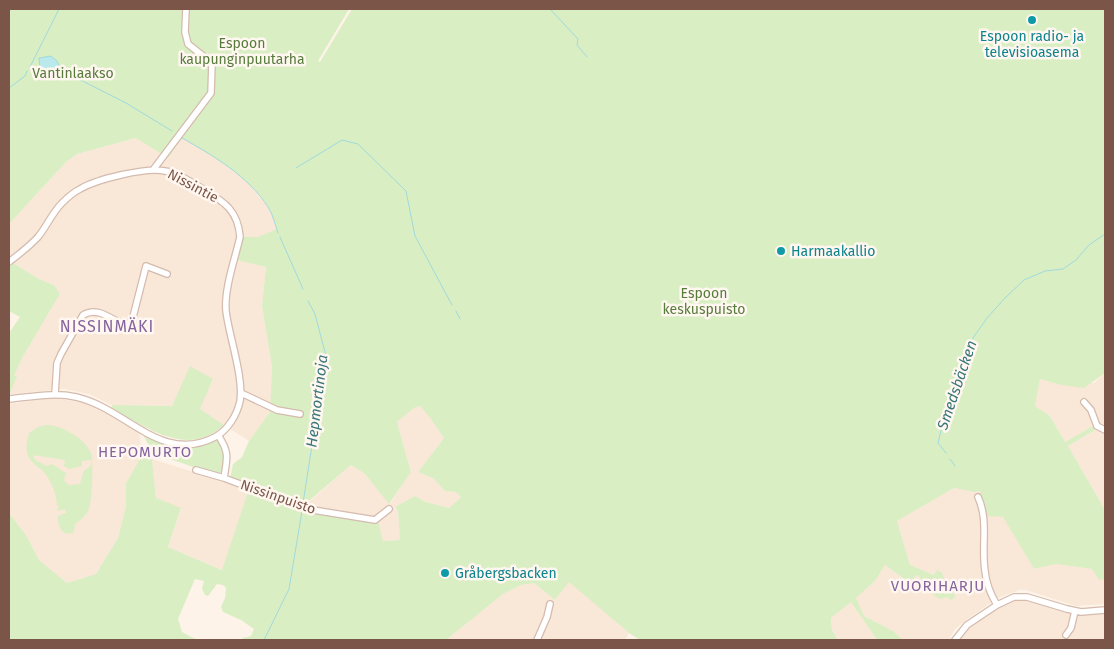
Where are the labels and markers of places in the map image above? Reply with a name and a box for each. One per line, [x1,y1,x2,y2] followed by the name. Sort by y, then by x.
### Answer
[1026,14,1038,26] marker: Espoon radio- ja televisioasema
[980,28,1084,61] place label: Espoon radio- ja televisioasema
[791,243,875,260] place label: Harmaakallio
[775,245,787,257] marker: Harmaakallio
[455,565,557,582] place label: Gråbergsbacken
[439,567,451,579] marker: Gråbergsbacken

